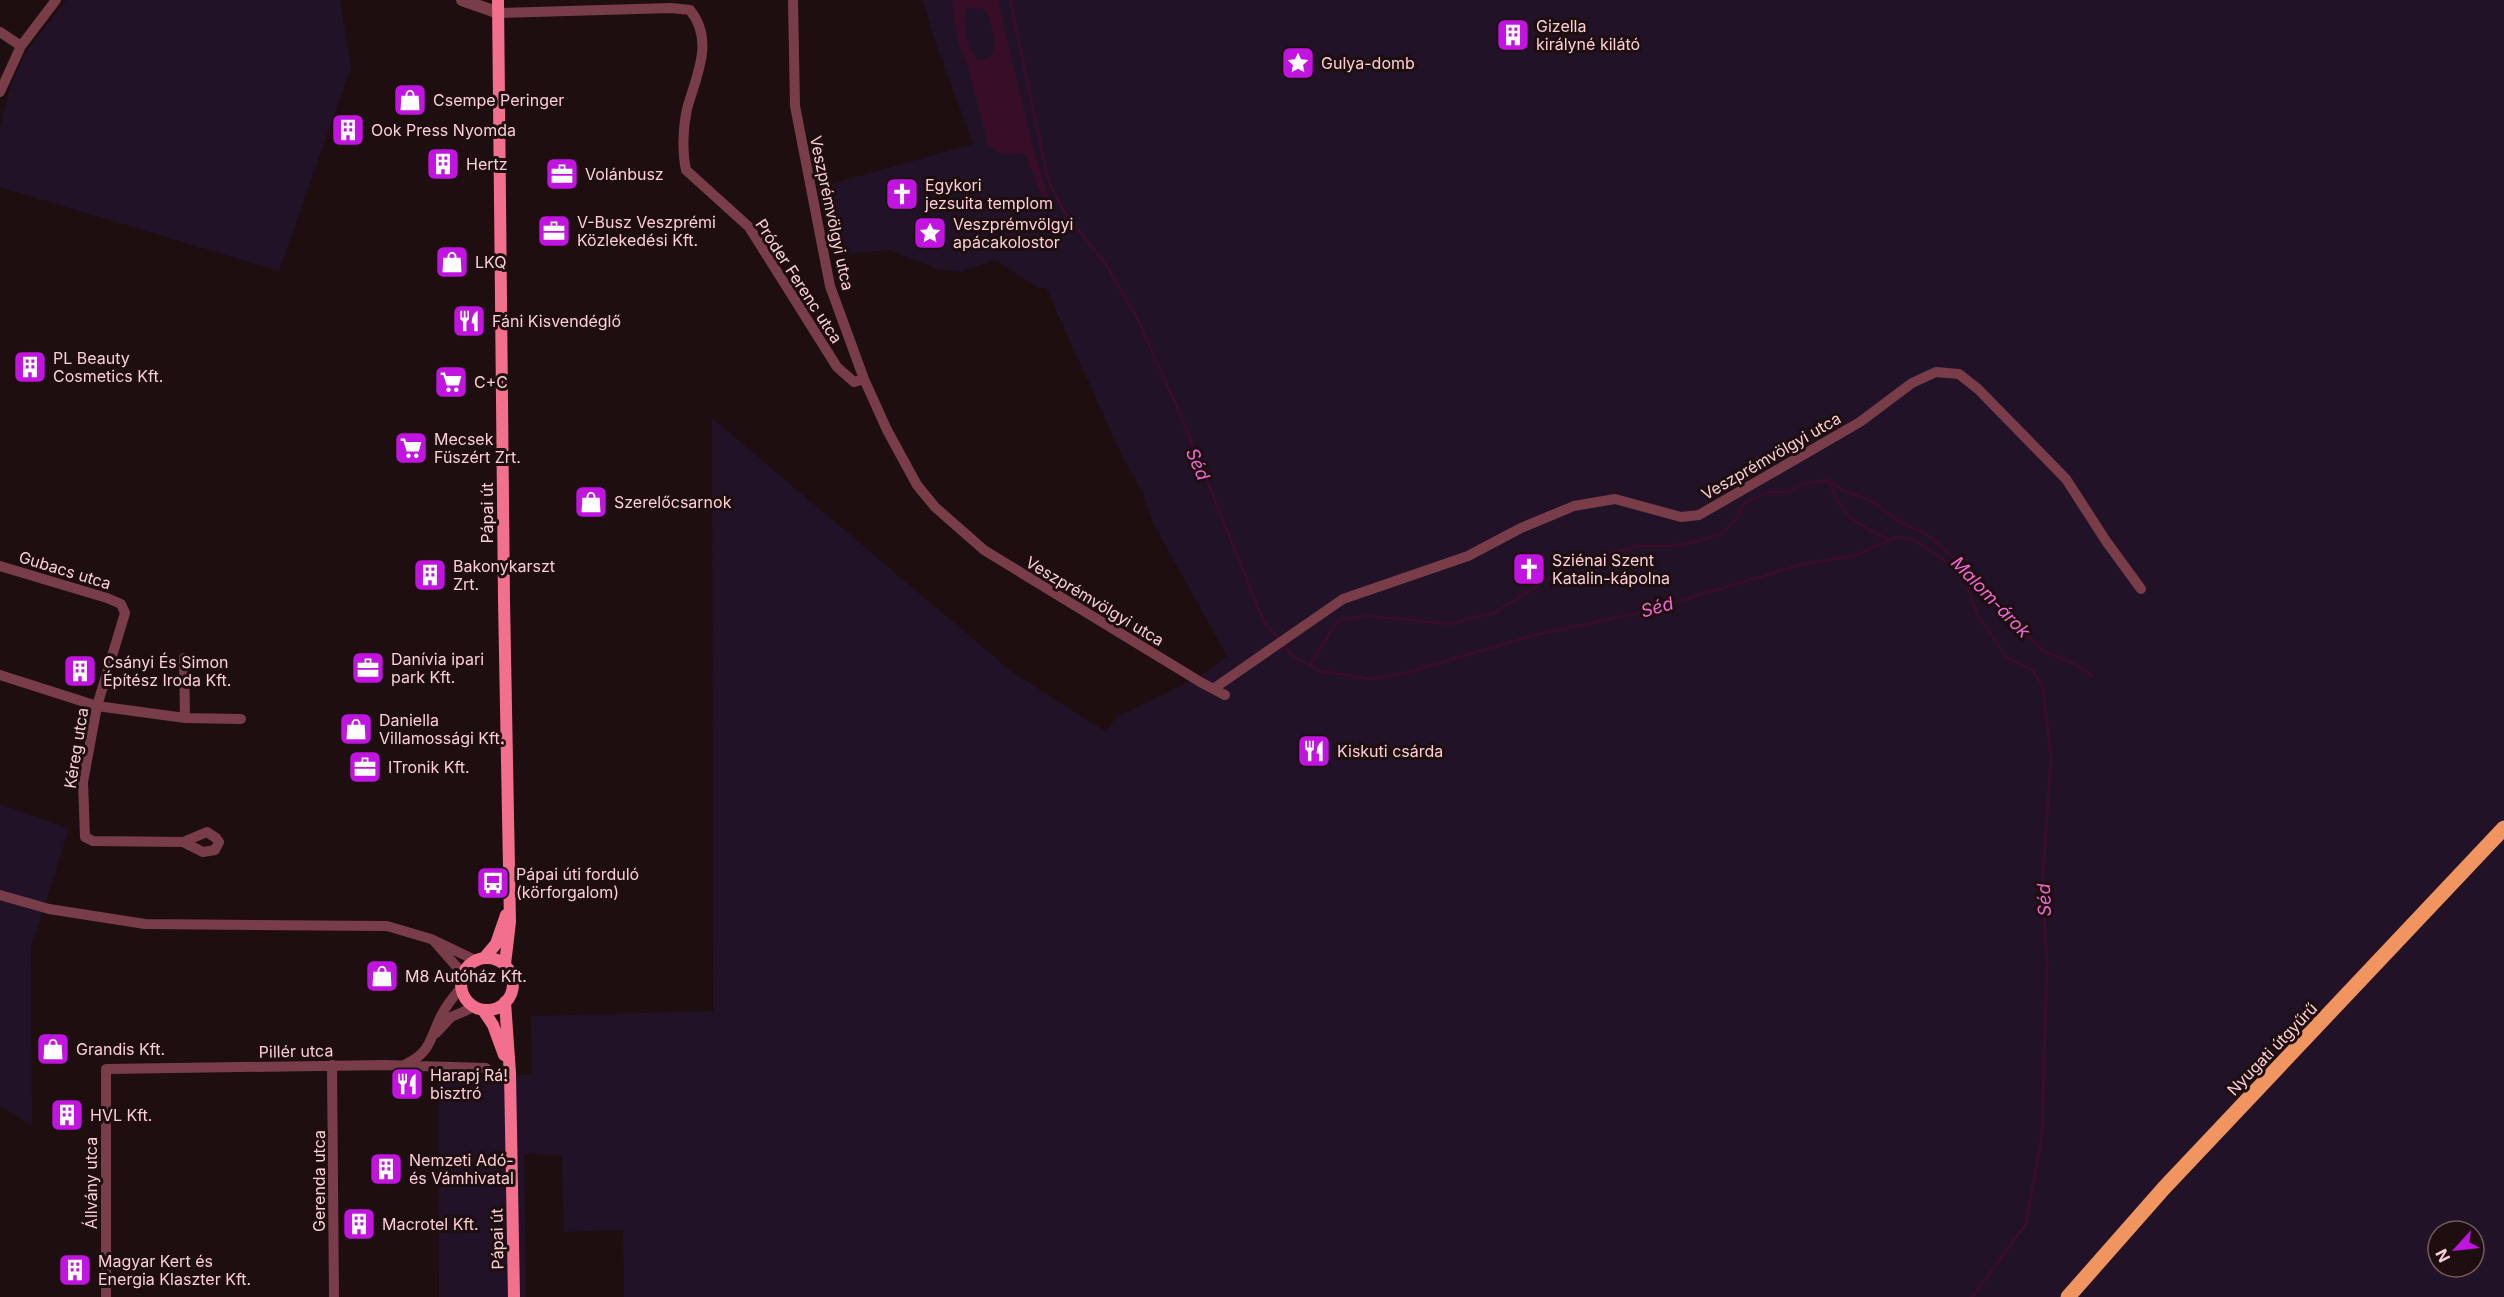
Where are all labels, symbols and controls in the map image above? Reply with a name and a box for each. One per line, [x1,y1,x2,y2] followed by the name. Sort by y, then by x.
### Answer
[1536,16,1640,54] place label: Gizella királyné kilátó
[1495,17,1531,53] building icon: Gizella királyné kilátó
[1280,45,1316,81] place icon: Gulya-domb
[1321,53,1415,73] place label: Gulya-domb
[392,82,428,118] shop icon: Csempe Peringer
[433,90,564,110] place label: Csempe Peringer
[330,112,366,148] building icon: Ook Press Nyomda
[371,120,516,140] place label: Ook Press Nyomda
[806,134,858,292] street label: Veszprémvölgyi utca
[425,146,461,182] building icon: Hertz
[466,154,508,174] place label: Hertz
[544,156,580,192] office icon: Volánbusz
[585,164,664,184] place label: Volánbusz
[924,175,1053,213] place label: Egykori jezsuita templom
[884,176,920,212] church icon: Egykori jezsuita templom
[577,212,716,250] place label: V-Busz Veszprémi Közlekedési Kft.
[536,213,572,249] office icon: V-Busz Veszprémi Közlekedési Kft.
[953,214,1073,252] place label: Veszprémvölgyi apácakolostor
[751,215,847,347] street label: Próder Ferenc utca
[912,215,948,251] place icon: Veszprémvölgyi apácakolostor
[434,244,470,280] shop icon: LKQ
[475,252,507,272] place label: LKQ
[451,303,487,339] restaurant icon: Fáni Kisvendéglő
[492,311,621,331] place label: Fáni Kisvendéglő
[53,348,163,386] place label: PL Beauty Cosmetics Kft.
[12,349,48,385] building icon: PL Beauty Cosmetics Kft.
[433,364,469,400] supermarket icon: C+C
[474,372,508,392] place label: C+C
[1698,408,1844,504] street label: Veszprémvölgyi utca
[434,429,521,467] place label: Mecsek Füszért Zrt.
[393,430,429,466] supermarket icon: Mecsek Füszért Zrt.
[1182,445,1214,483] water label: Séd
[477,482,497,544] street label: Pápai út
[573,484,609,520] shop icon: Szerelőcsarnok
[614,492,732,512] place label: Szerelőcsarnok
[17,547,113,593] street label: Gubacs utca
[1552,550,1670,588] place label: Sziénai Szent Katalin-kápolna
[1511,551,1547,587] church icon: Sziénai Szent Katalin-kápolna
[1022,552,1168,650] street label: Veszprémvölgyi utca
[1947,552,2036,643] water label: Malom-árok
[453,556,555,594] place label: Bakonykarszt Zrt.
[412,557,448,593] building icon: Bakonykarszt Zrt.
[1638,592,1676,622] water label: Séd
[391,649,484,687] place label: Danívia ipari park Kft.
[350,650,386,686] office icon: Danívia ipari park Kft.
[103,652,231,690] place label: Csányi És Simon Építész Iroda Kft.
[62,653,98,689] building icon: Csányi És Simon Építész Iroda Kft.
[60,706,92,790] street label: Kéreg utca
[379,710,504,748] place label: Daniella Villamossági Kft.
[338,711,374,747] shop icon: Daniella Villamossági Kft.
[1296,733,1332,769] restaurant icon: Kiskuti csárda
[1337,741,1443,761] place label: Kiskuti csárda
[347,749,383,785] office icon: ITronik Kft.
[388,757,470,777] place label: ITronik Kft.
[516,864,639,902] place label: Pápai úti forduló (körforgalom)
[475,865,511,901] bus stop icon: Pápai úti forduló (körforgalom)
[2033,883,2055,917] water label: Séd
[364,958,400,994] shop icon: M8 Autóház Kft.
[405,966,527,986] place label: M8 Autóház Kft.
[2223,998,2321,1100] street label: Nyugati útgyűrű
[35,1031,71,1067] shop icon: Grandis Kft.
[76,1039,165,1059] place label: Grandis Kft.
[259,1040,333,1062] street label: Pillér utca
[430,1065,508,1103] place label: Harapj Rá! bisztró
[389,1066,425,1102] restaurant icon: Harapj Rá! bisztró
[49,1097,85,1133] building icon: HVL Kft.
[90,1105,152,1125] place label: HVL Kft.
[309,1130,329,1232] street label: Gerenda utca
[81,1137,101,1229] street label: Állvány utca
[409,1150,514,1188] place label: Nemzeti Adó- és Vámhivatal
[368,1151,404,1187] building icon: Nemzeti Adó- és Vámhivatal
[341,1206,377,1242] building icon: Macrotel Kft.
[486,1208,508,1270] street label: Pápai út
[382,1214,479,1234] place label: Macrotel Kft.
[2426,1219,2486,1279] north arrow
[2431,1246,2454,1266] text: N
[98,1251,251,1289] place label: Magyar Kert és Energia Klaszter Kft.
[57,1252,93,1288] building icon: Magyar Kert és Energia Klaszter Kft.

